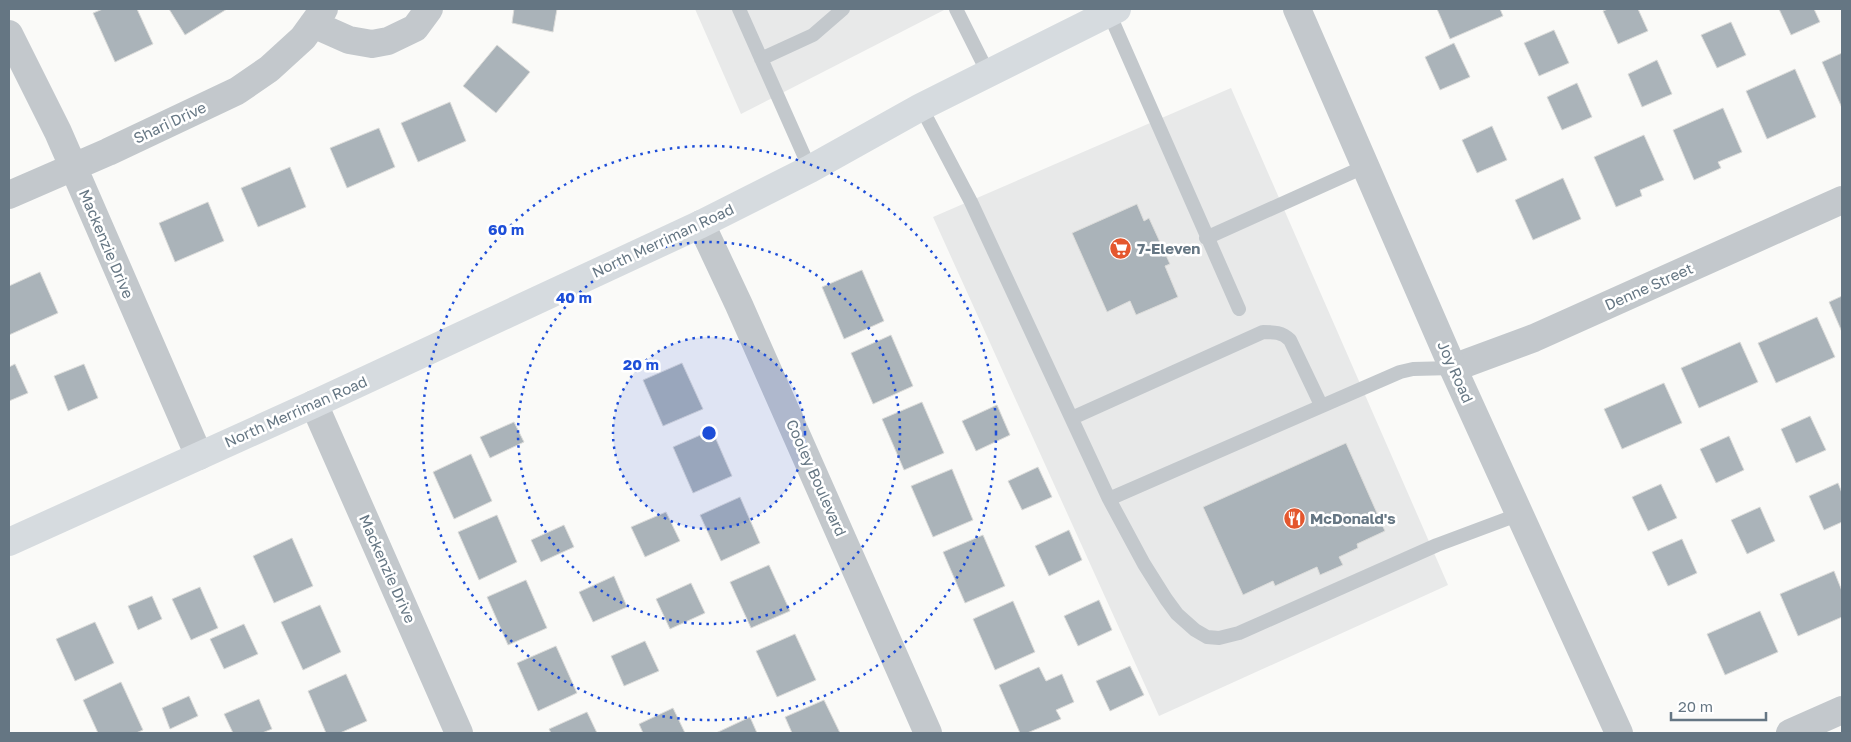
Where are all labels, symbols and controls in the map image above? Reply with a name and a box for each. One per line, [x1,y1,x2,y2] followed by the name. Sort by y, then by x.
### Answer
[130,97,209,147] street label: Shari Drive
[76,186,138,301] street label: Mackenzie Drive
[589,199,736,281] street label: North Merriman Road
[488,220,524,238] text: 60 m
[1109,237,1133,261] supermarket icon: 7-Eleven
[1137,239,1200,257] place label: 7-Eleven
[1602,259,1695,314] street label: Denne Street
[556,288,592,306] text: 40 m
[1434,338,1478,405] street label: Joy Road
[623,355,659,373] text: 20 m
[221,371,370,451] street label: North Merriman Road
[783,416,851,539] street label: Cooley Boulevard
[700,424,718,442] centre of rings
[1282,507,1306,531] restaurant icon: McDonald's
[1310,509,1396,527] place label: McDonald's
[356,512,420,626] street label: Mackenzie Drive
[1671,690,1766,722] scale bar
[1678,697,1713,715] text: 20 m

